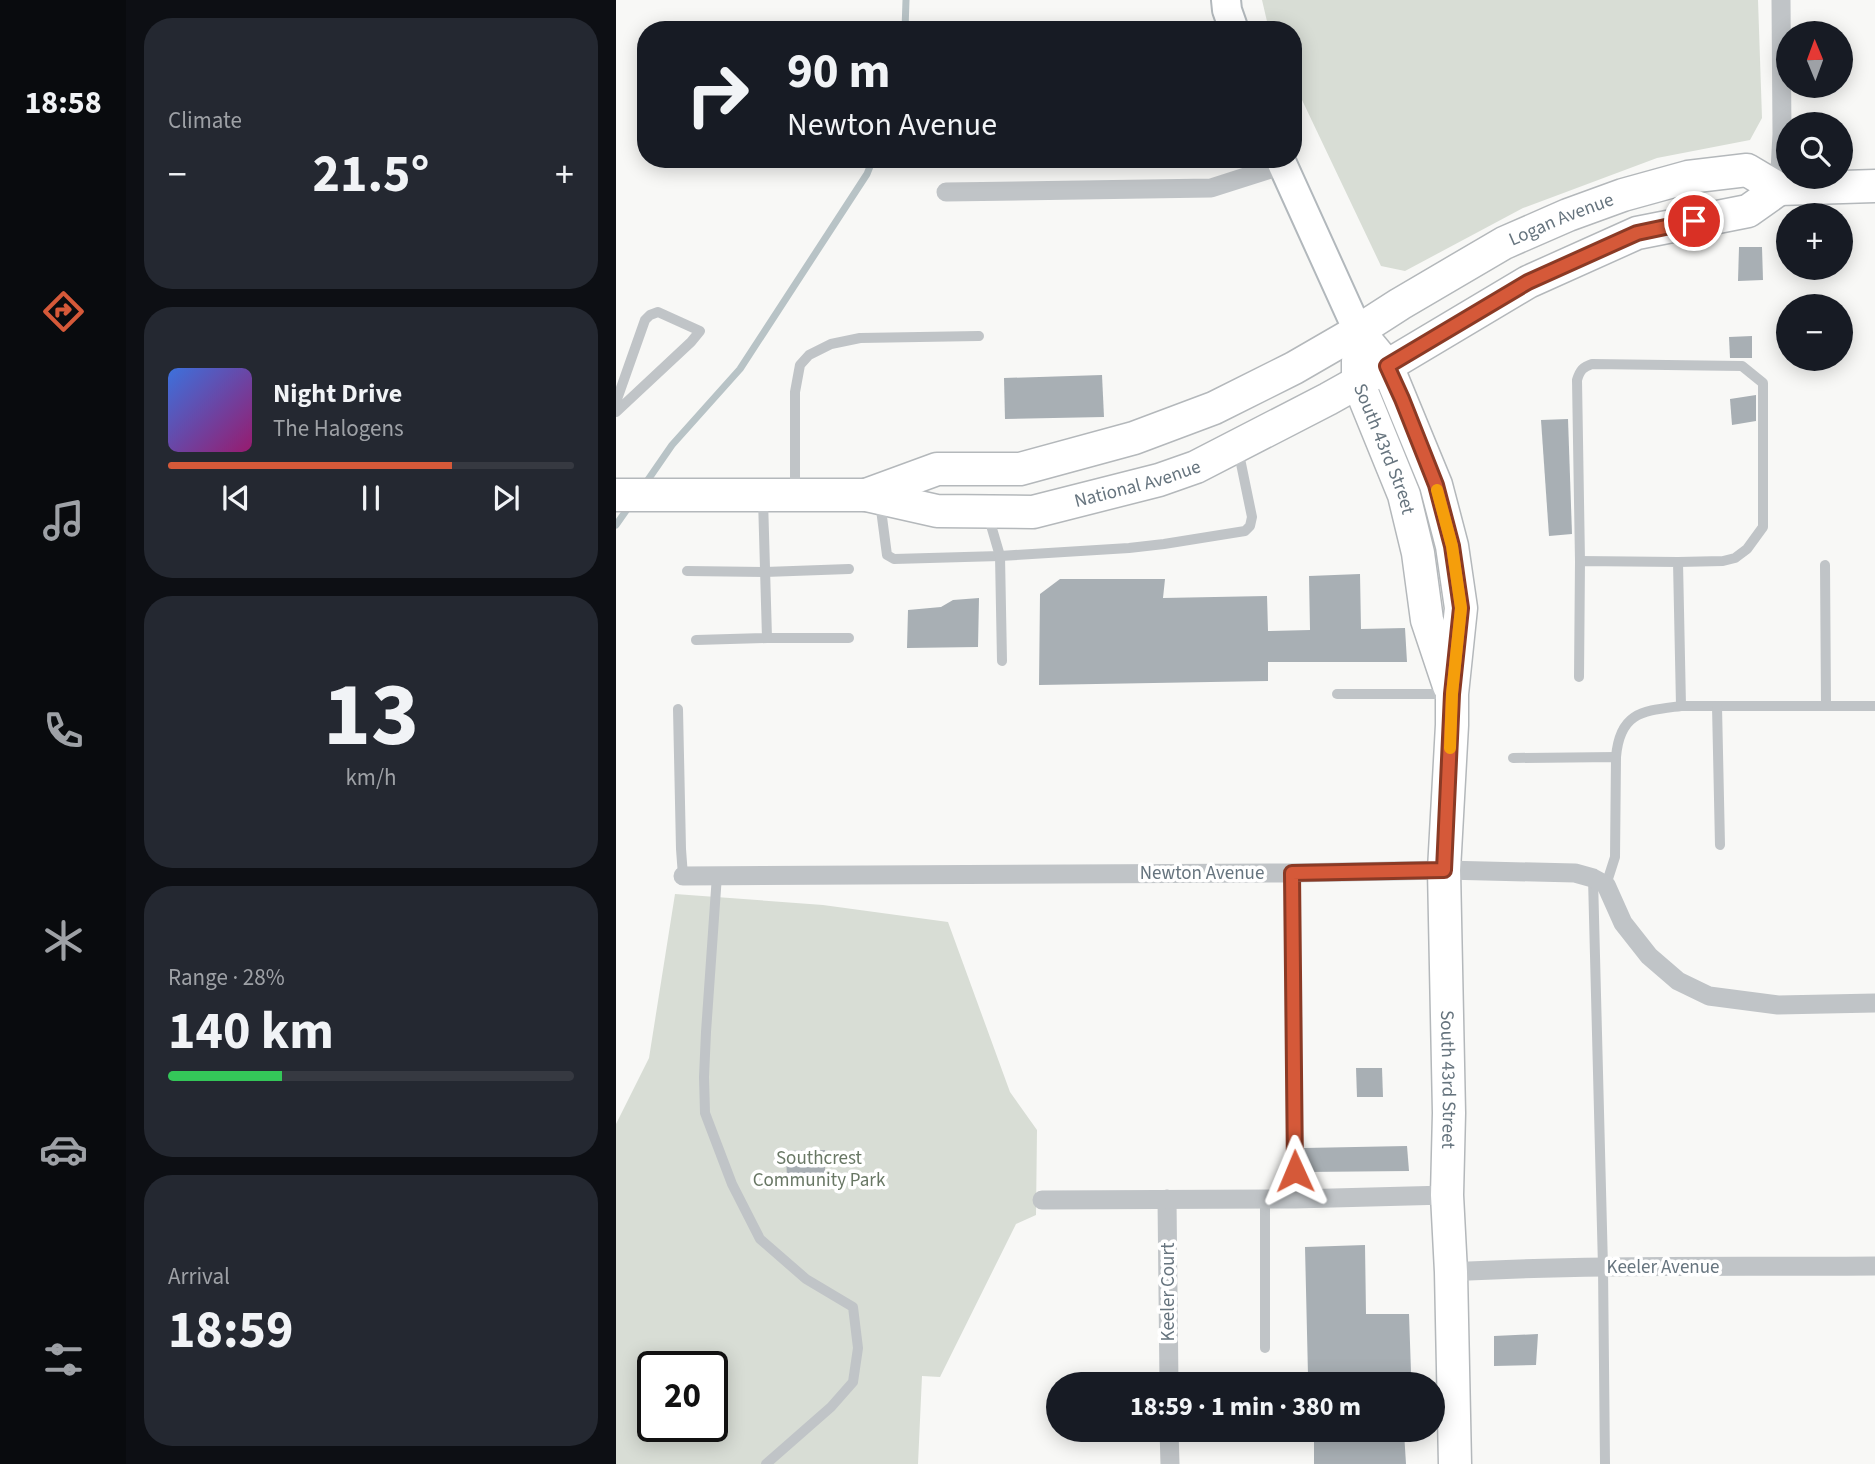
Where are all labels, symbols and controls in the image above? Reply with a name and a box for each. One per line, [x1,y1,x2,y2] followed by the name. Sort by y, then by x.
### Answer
[1776,21,1853,98] north arrow
[1776,21,1853,371] map controls
[787,37,891,107] text: 90 m
[672,49,763,140] icon: right
[24,80,102,126] text: 18:58
[787,102,997,148] text: Newton Avenue
[168,104,242,137] text: Climate
[1776,112,1853,189] button: search
[313,138,429,212] text: 21.5°
[168,148,187,202] text: −
[555,148,574,202] text: +
[1504,186,1617,253] street label: Logan Avenue
[1664,191,1724,251] pin
[1675,202,1713,240] icon: arrive
[1776,203,1853,280] button: +
[39,287,88,336] icon: directions
[1776,294,1853,371] button: −
[273,375,402,412] text: Night Drive
[1346,379,1422,518] street label: South 43rd Street
[273,412,404,445] text: The Halogens
[1071,453,1204,514] street label: National Avenue
[217,479,255,517] icon: previous
[352,479,390,517] icon: pause
[487,479,525,517] icon: next
[39,496,88,545] icon: music
[323,651,419,780] text: 13
[39,706,88,755] icon: phone
[345,761,397,794] text: km/h
[1140,860,1264,887] street label: Newton Avenue
[39,916,88,965] icon: climate
[168,961,285,994] text: Range · 28%
[168,995,334,1069] text: 140 km
[1433,1010,1463,1150] street label: South 43rd Street
[39,1125,88,1174] icon: car
[1258,1134,1332,1208] position arrow
[753,1145,886,1194] park label: Southcrest Community Park
[1155,1242,1182,1341] street label: Keeler Court
[1607,1254,1719,1281] street label: Keeler Avenue
[168,1260,230,1293] text: Arrival
[168,1294,293,1368] text: 18:59
[39,1335,88,1384] icon: filters
[637,1351,728,1442] speed limit sign: 20
[1130,1388,1361,1425] text: 18:59 · 1 min · 380 m

